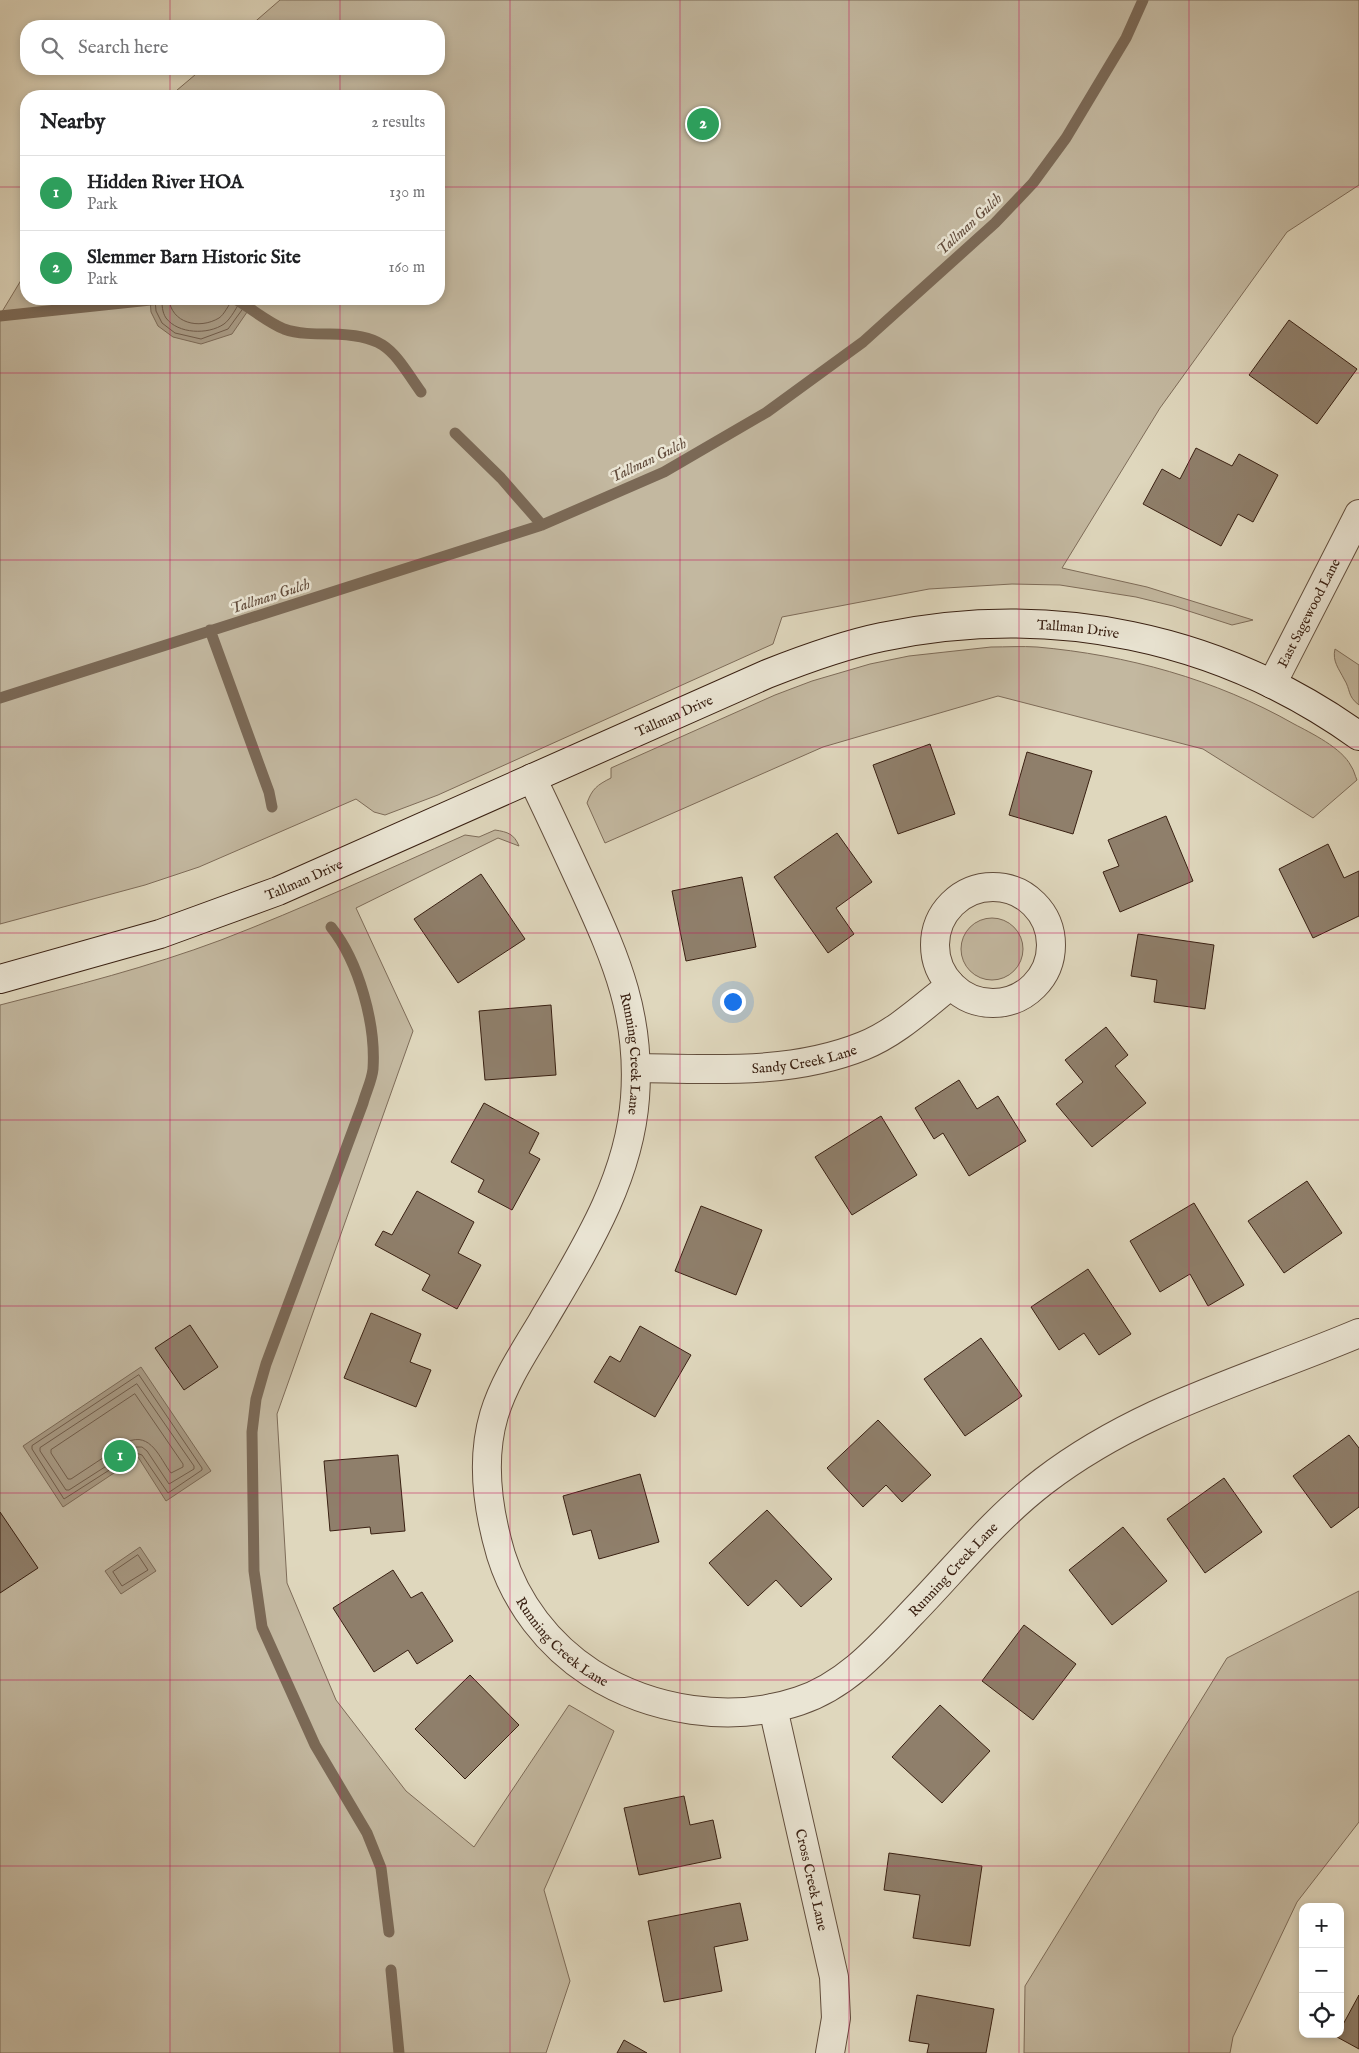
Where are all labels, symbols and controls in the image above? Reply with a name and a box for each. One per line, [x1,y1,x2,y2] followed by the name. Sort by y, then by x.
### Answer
[20,20,445,75] search box
[38,34,66,62] icon: search
[78,36,169,60] text: Search here
[687,105,719,143] pin: 2
[40,109,105,136] text: Nearby
[371,113,425,133] text: 2 results
[87,171,243,195] text: Hidden River HOA
[53,183,59,203] text: 1
[389,183,425,203] text: 130 m
[933,189,1007,260] water label: Tallman Gulch
[87,195,117,215] text: Park
[87,246,301,270] text: Slemmer Barn Historic Site
[52,258,60,278] text: 2
[389,258,425,278] text: 160 m
[87,270,117,290] text: Park
[607,434,690,487] water label: Tallman Gulch
[1274,555,1345,671] street label: East Sagewood Lane
[228,574,313,618] water label: Tallman Gulch
[1036,616,1121,643] street label: Tallman Drive
[633,691,716,741] street label: Tallman Drive
[263,855,346,905] street label: Tallman Drive
[720,989,746,1015] your location
[615,991,644,1117] street label: Running Creek Lane
[751,1041,860,1078] street label: Sandy Creek Lane
[104,1437,136,1475] pin: 1
[905,1518,1003,1621] street label: Running Creek Lane
[511,1594,612,1692] street label: Running Creek Lane
[791,1827,831,1933] street label: Cross Creek Lane
[1299,1903,1344,2038] map controls
[1299,1903,1344,1948] button: +
[1299,1948,1344,1993] button: −
[1299,1993,1344,2038] button: locate

